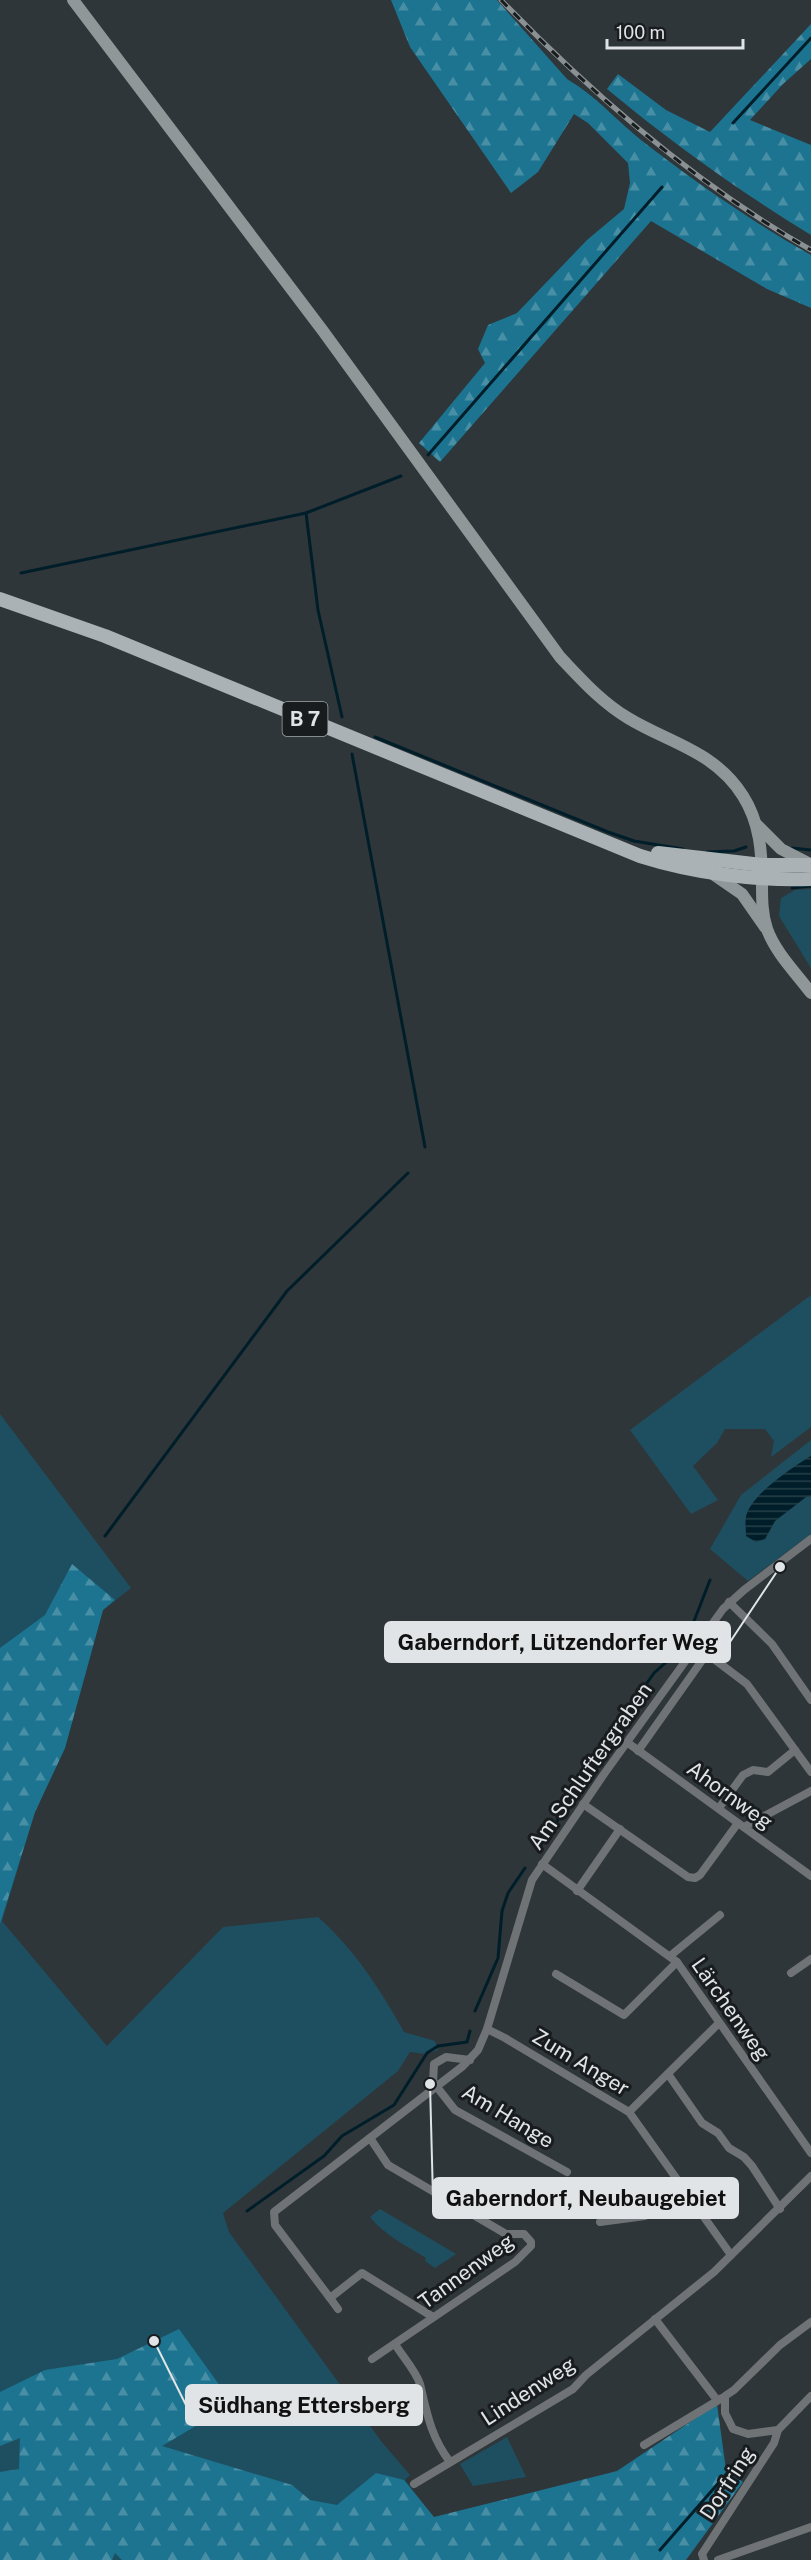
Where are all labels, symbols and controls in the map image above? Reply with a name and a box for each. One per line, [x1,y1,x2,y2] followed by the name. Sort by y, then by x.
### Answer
[607,12,744,50] scale bar
[616,22,665,43] text: 100 m
[282,702,328,736] road number: B 7
[385,1622,730,1662] callout: Gaberndorf, Lützendorfer Weg
[398,1629,719,1655] text: Gaberndorf, Lützendorfer Weg
[523,1678,657,1854] street label: Am Schluftergraben
[682,1756,778,1834] street label: Ahornweg
[686,1953,776,2065] street label: Lärchenweg
[528,2023,634,2101] street label: Zum Anger
[458,2079,558,2153] street label: Am Hange
[433,2178,738,2218] callout: Gaberndorf, Neubaugebiet
[446,2185,726,2211] text: Gaberndorf, Neubaugebiet
[413,2228,519,2314] street label: Tannenweg
[476,2351,580,2431] street label: Lindenweg
[186,2385,422,2425] callout: Südhang Ettersberg
[198,2392,410,2418] text: Südhang Ettersberg
[694,2442,760,2524] street label: Dorfring

